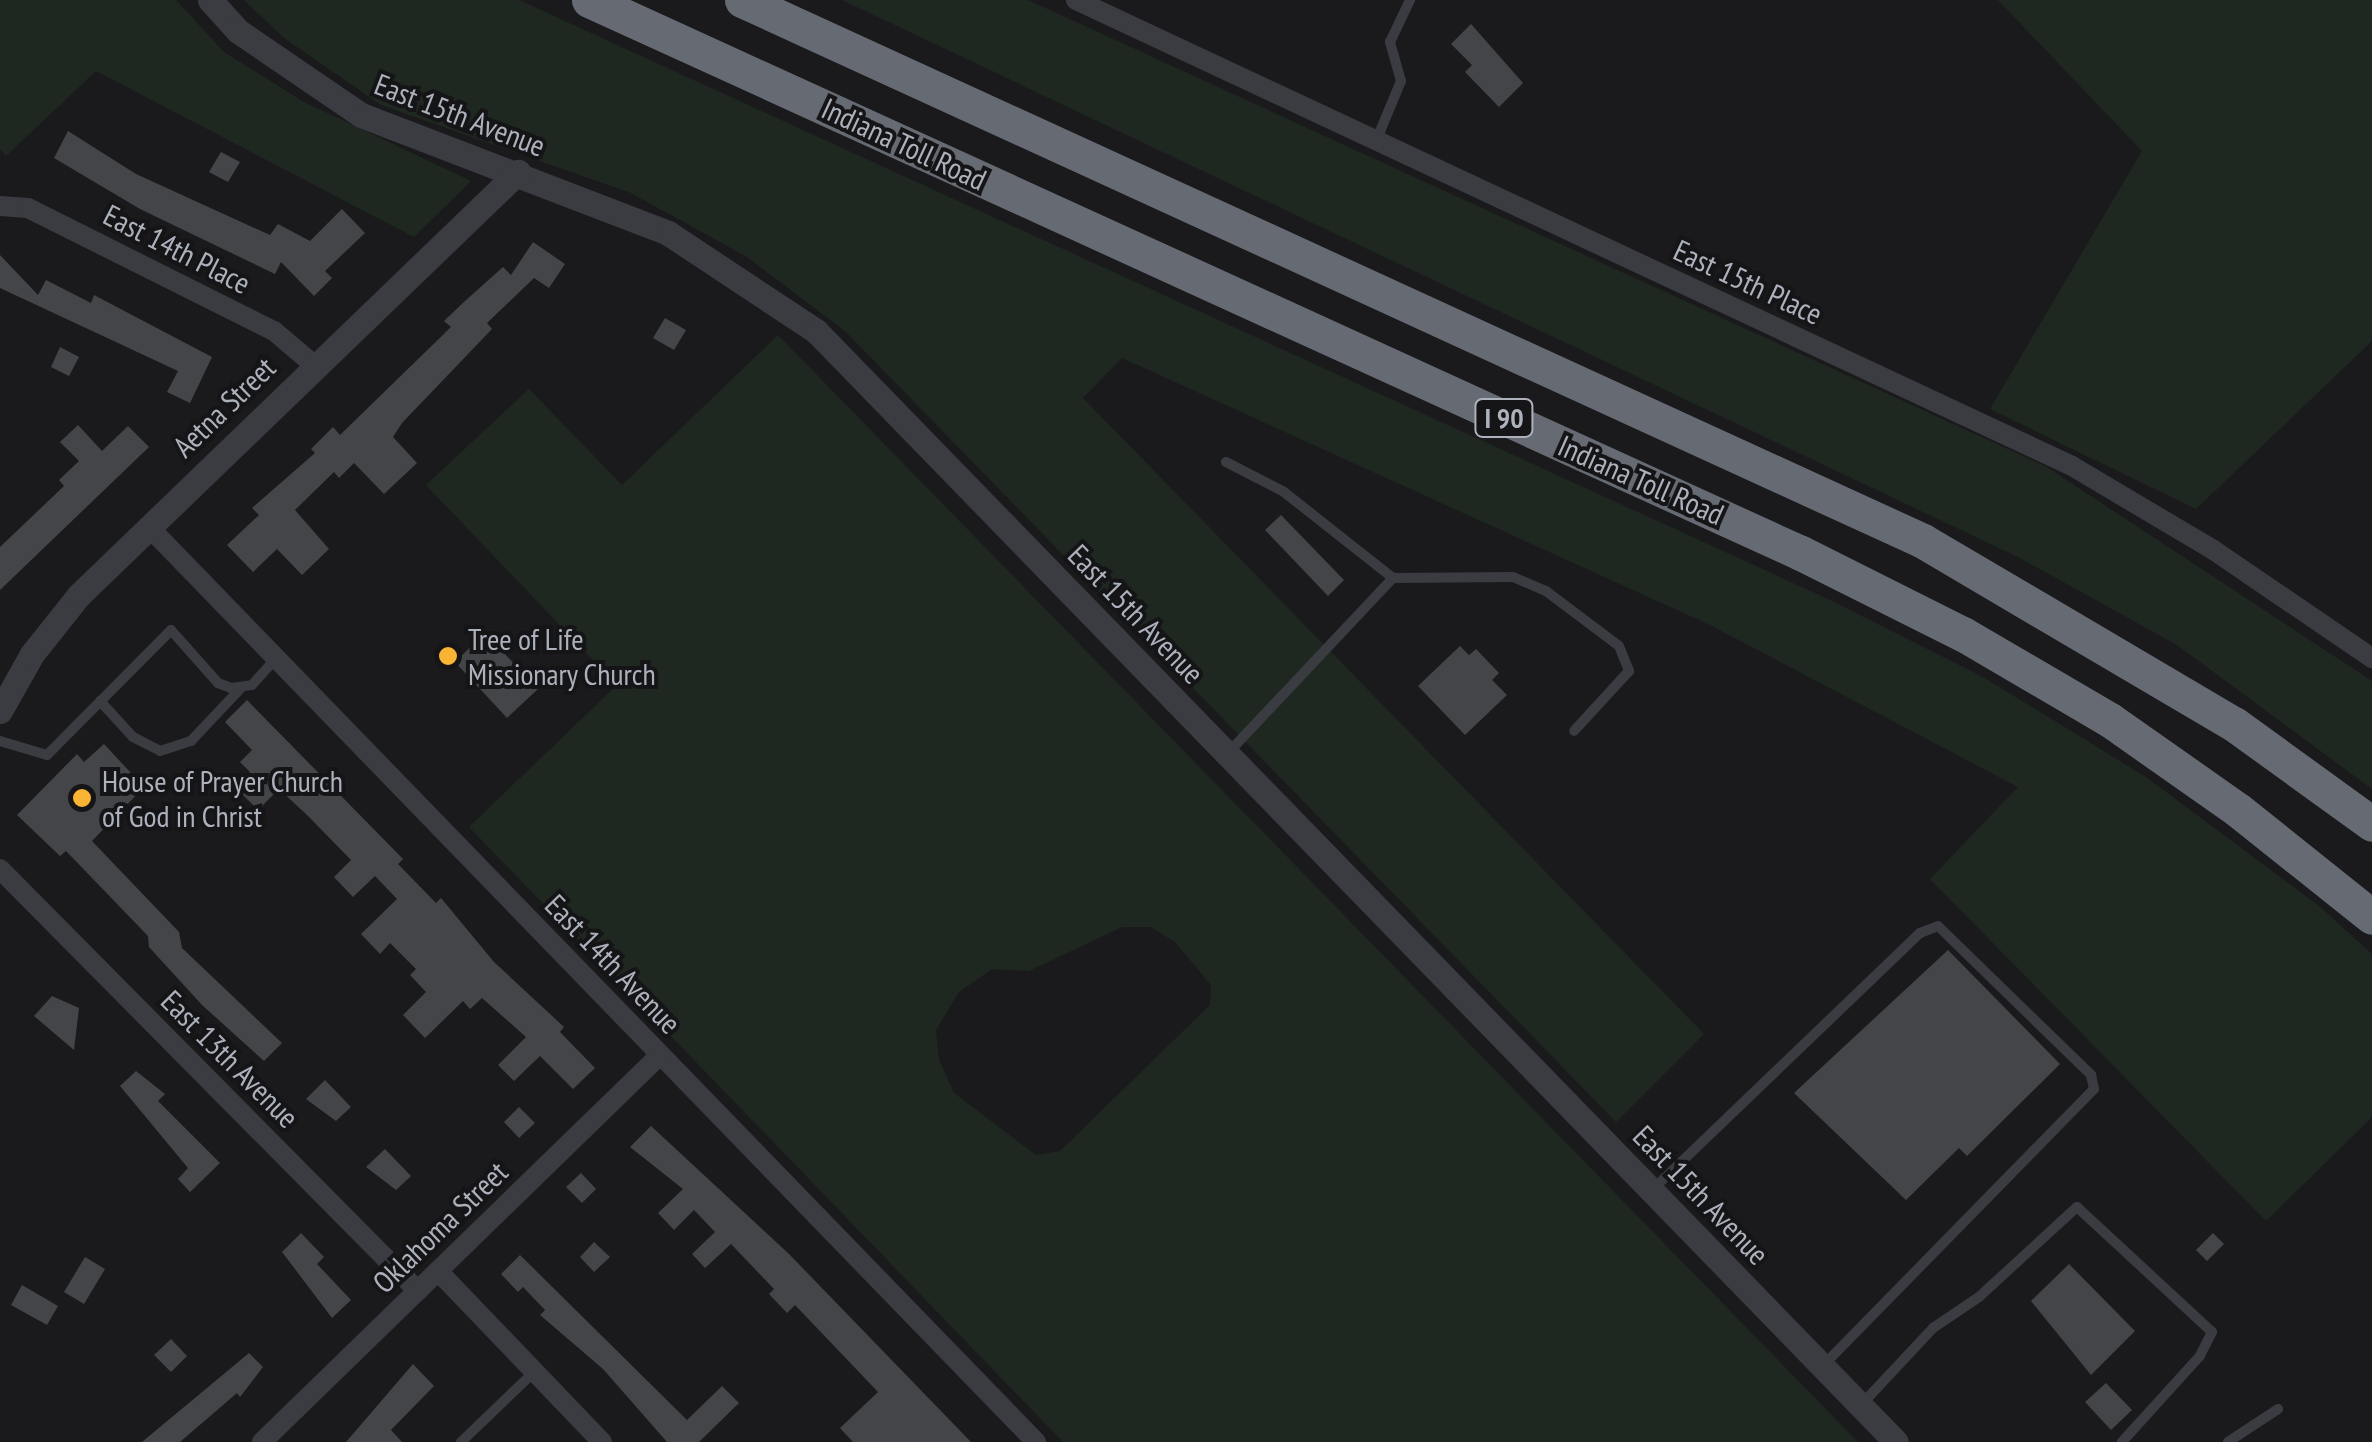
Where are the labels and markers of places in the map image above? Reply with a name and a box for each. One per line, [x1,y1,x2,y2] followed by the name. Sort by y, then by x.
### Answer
[468,621,656,692] place label: Tree of Life Missionary Church
[437,645,459,667] marker: Tree of Life Missionary Church
[102,763,343,834] place label: House of Prayer Church of God in Christ
[71,787,93,809] marker: House of Prayer Church of God in Christ

